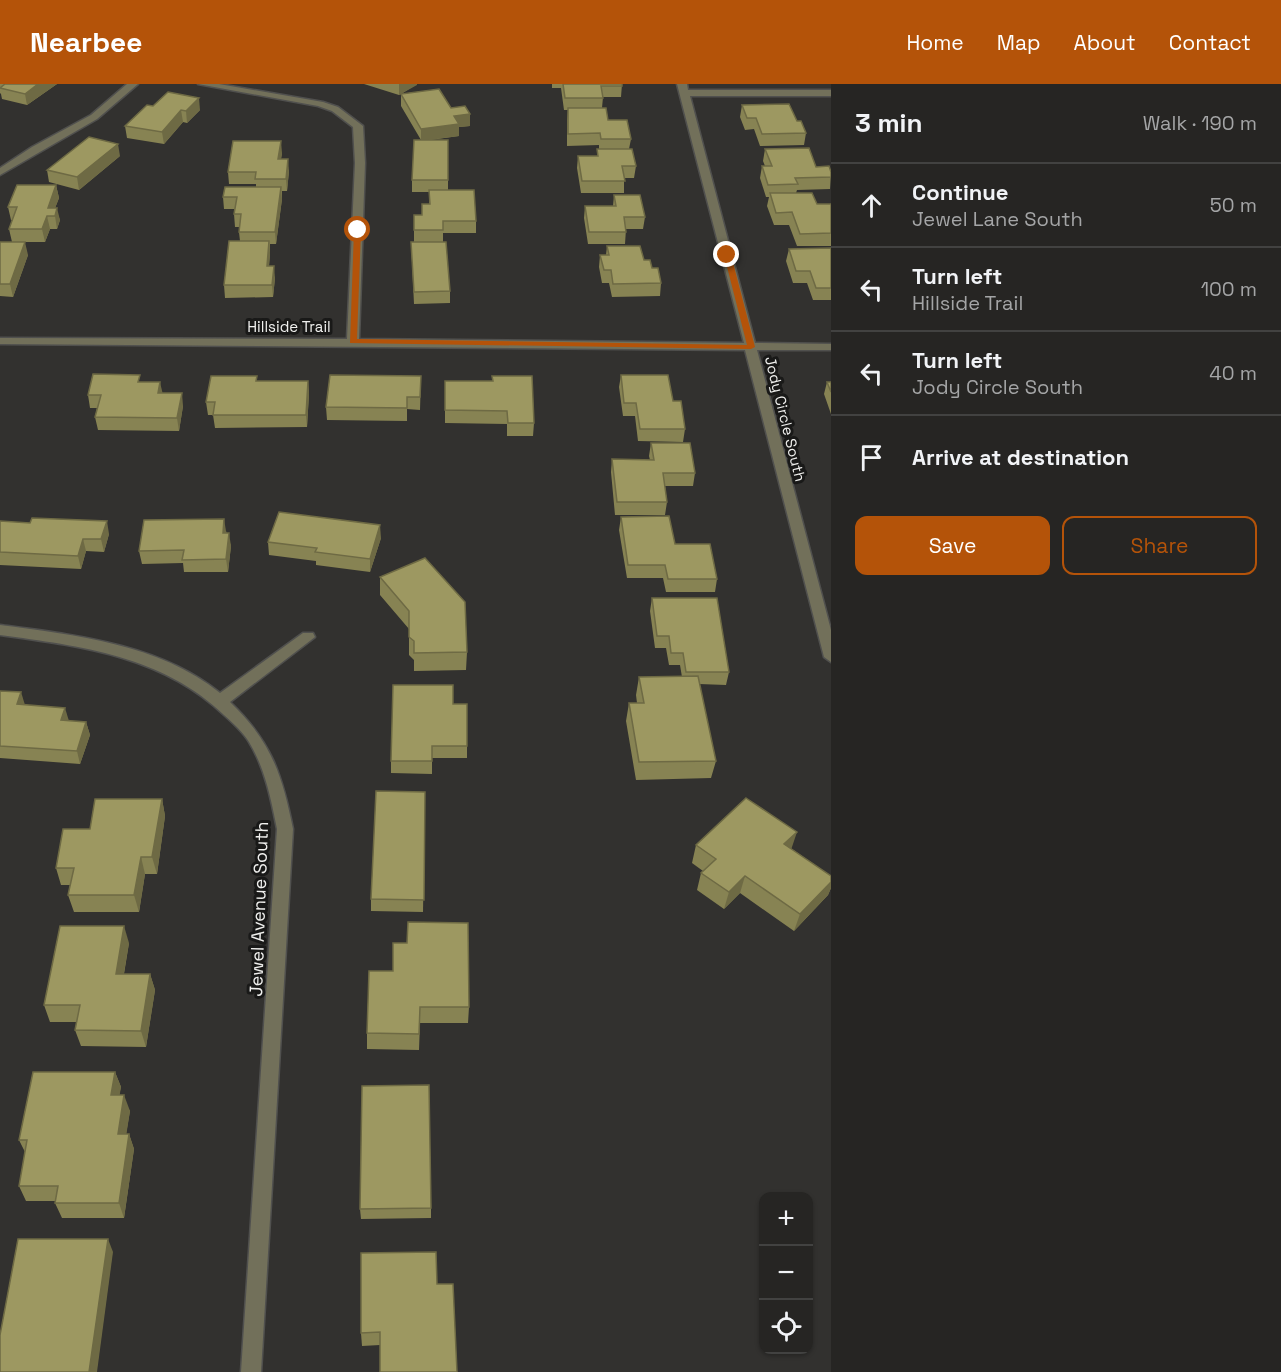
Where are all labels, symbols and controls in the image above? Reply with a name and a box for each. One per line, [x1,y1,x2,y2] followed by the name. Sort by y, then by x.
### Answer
[30,24,142,60] text: Nearbee
[906,29,964,56] text: Home
[997,29,1041,56] text: Map
[1074,29,1136,56] text: About
[1169,29,1251,56] text: Contact
[855,106,923,140] text: 3 min
[1143,110,1257,136] text: Walk · 190 m
[912,178,1008,206] text: Continue
[855,189,888,222] icon: ahead
[1210,192,1257,218] text: 50 m
[912,206,1083,232] text: Jewel Lane South
[344,216,370,242] route start
[713,241,739,267] route end
[912,262,1002,290] text: Turn left
[855,273,888,306] icon: left
[1201,276,1257,302] text: 100 m
[912,290,1023,316] text: Hillside Trail
[247,317,331,336] street label: Hillside Trail
[912,346,1002,374] text: Turn left
[761,354,810,483] street label: Jody Circle South
[855,357,888,390] icon: left
[1209,360,1257,386] text: 40 m
[912,374,1083,400] text: Jody Circle South
[855,441,888,474] icon: arrive
[912,443,1129,471] text: Arrive at destination
[855,516,1050,575] button: Save
[1062,516,1257,575] button: Share
[244,821,273,997] street label: Jewel Avenue South
[759,1192,813,1354] map controls
[759,1192,813,1246] button: +
[759,1246,813,1300] button: −
[759,1300,813,1354] button: locate

